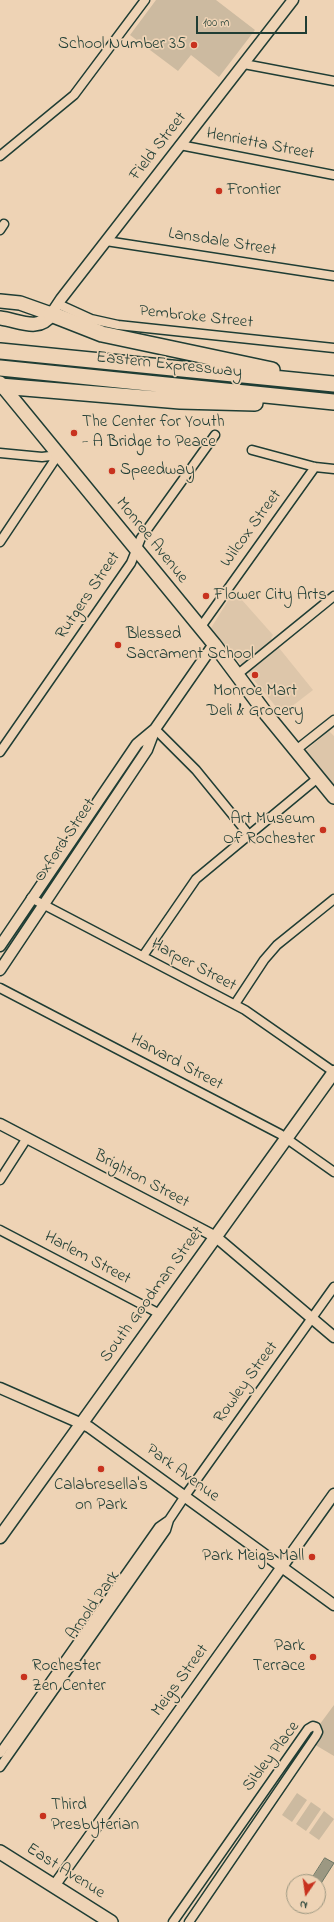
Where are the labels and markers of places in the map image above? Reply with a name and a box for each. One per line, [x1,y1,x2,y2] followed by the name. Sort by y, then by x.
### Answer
[58,35,186,55] place label: School Number 35
[189,40,199,50] marker: School Number 35
[227,181,281,201] place label: Frontier
[214,186,224,196] marker: Frontier
[82,413,225,453] place label: The Center for Youth - A Bridge to Peace
[69,428,79,438] marker: The Center for Youth - A Bridge to Peace
[120,461,195,481] place label: Speedway
[107,466,117,476] marker: Speedway
[214,586,327,606] place label: Flower City Arts
[201,591,211,601] marker: Flower City Arts
[126,625,254,665] place label: Blessed Sacrament School
[113,640,123,650] marker: Blessed Sacrament School
[250,670,260,680] marker: Monroe Mart Deli & Grocery
[207,682,303,722] place label: Monroe Mart Deli & Grocery
[223,810,315,850] place label: Art Museum Of Rochester
[318,825,328,835] marker: Art Museum Of Rochester
[96,1464,106,1474] marker: Calabresella's on Park
[54,1476,148,1516] place label: Calabresella's on Park
[202,1547,304,1567] place label: Park Meigs Mall
[307,1552,317,1562] marker: Park Meigs Mall
[253,1637,305,1677] place label: Park Terrace
[308,1652,318,1662] marker: Park Terrace
[32,1657,106,1697] place label: Rochester Zen Center
[19,1672,29,1682] marker: Rochester Zen Center
[51,1796,139,1836] place label: Third Presbyterian
[38,1811,48,1821] marker: Third Presbyterian

